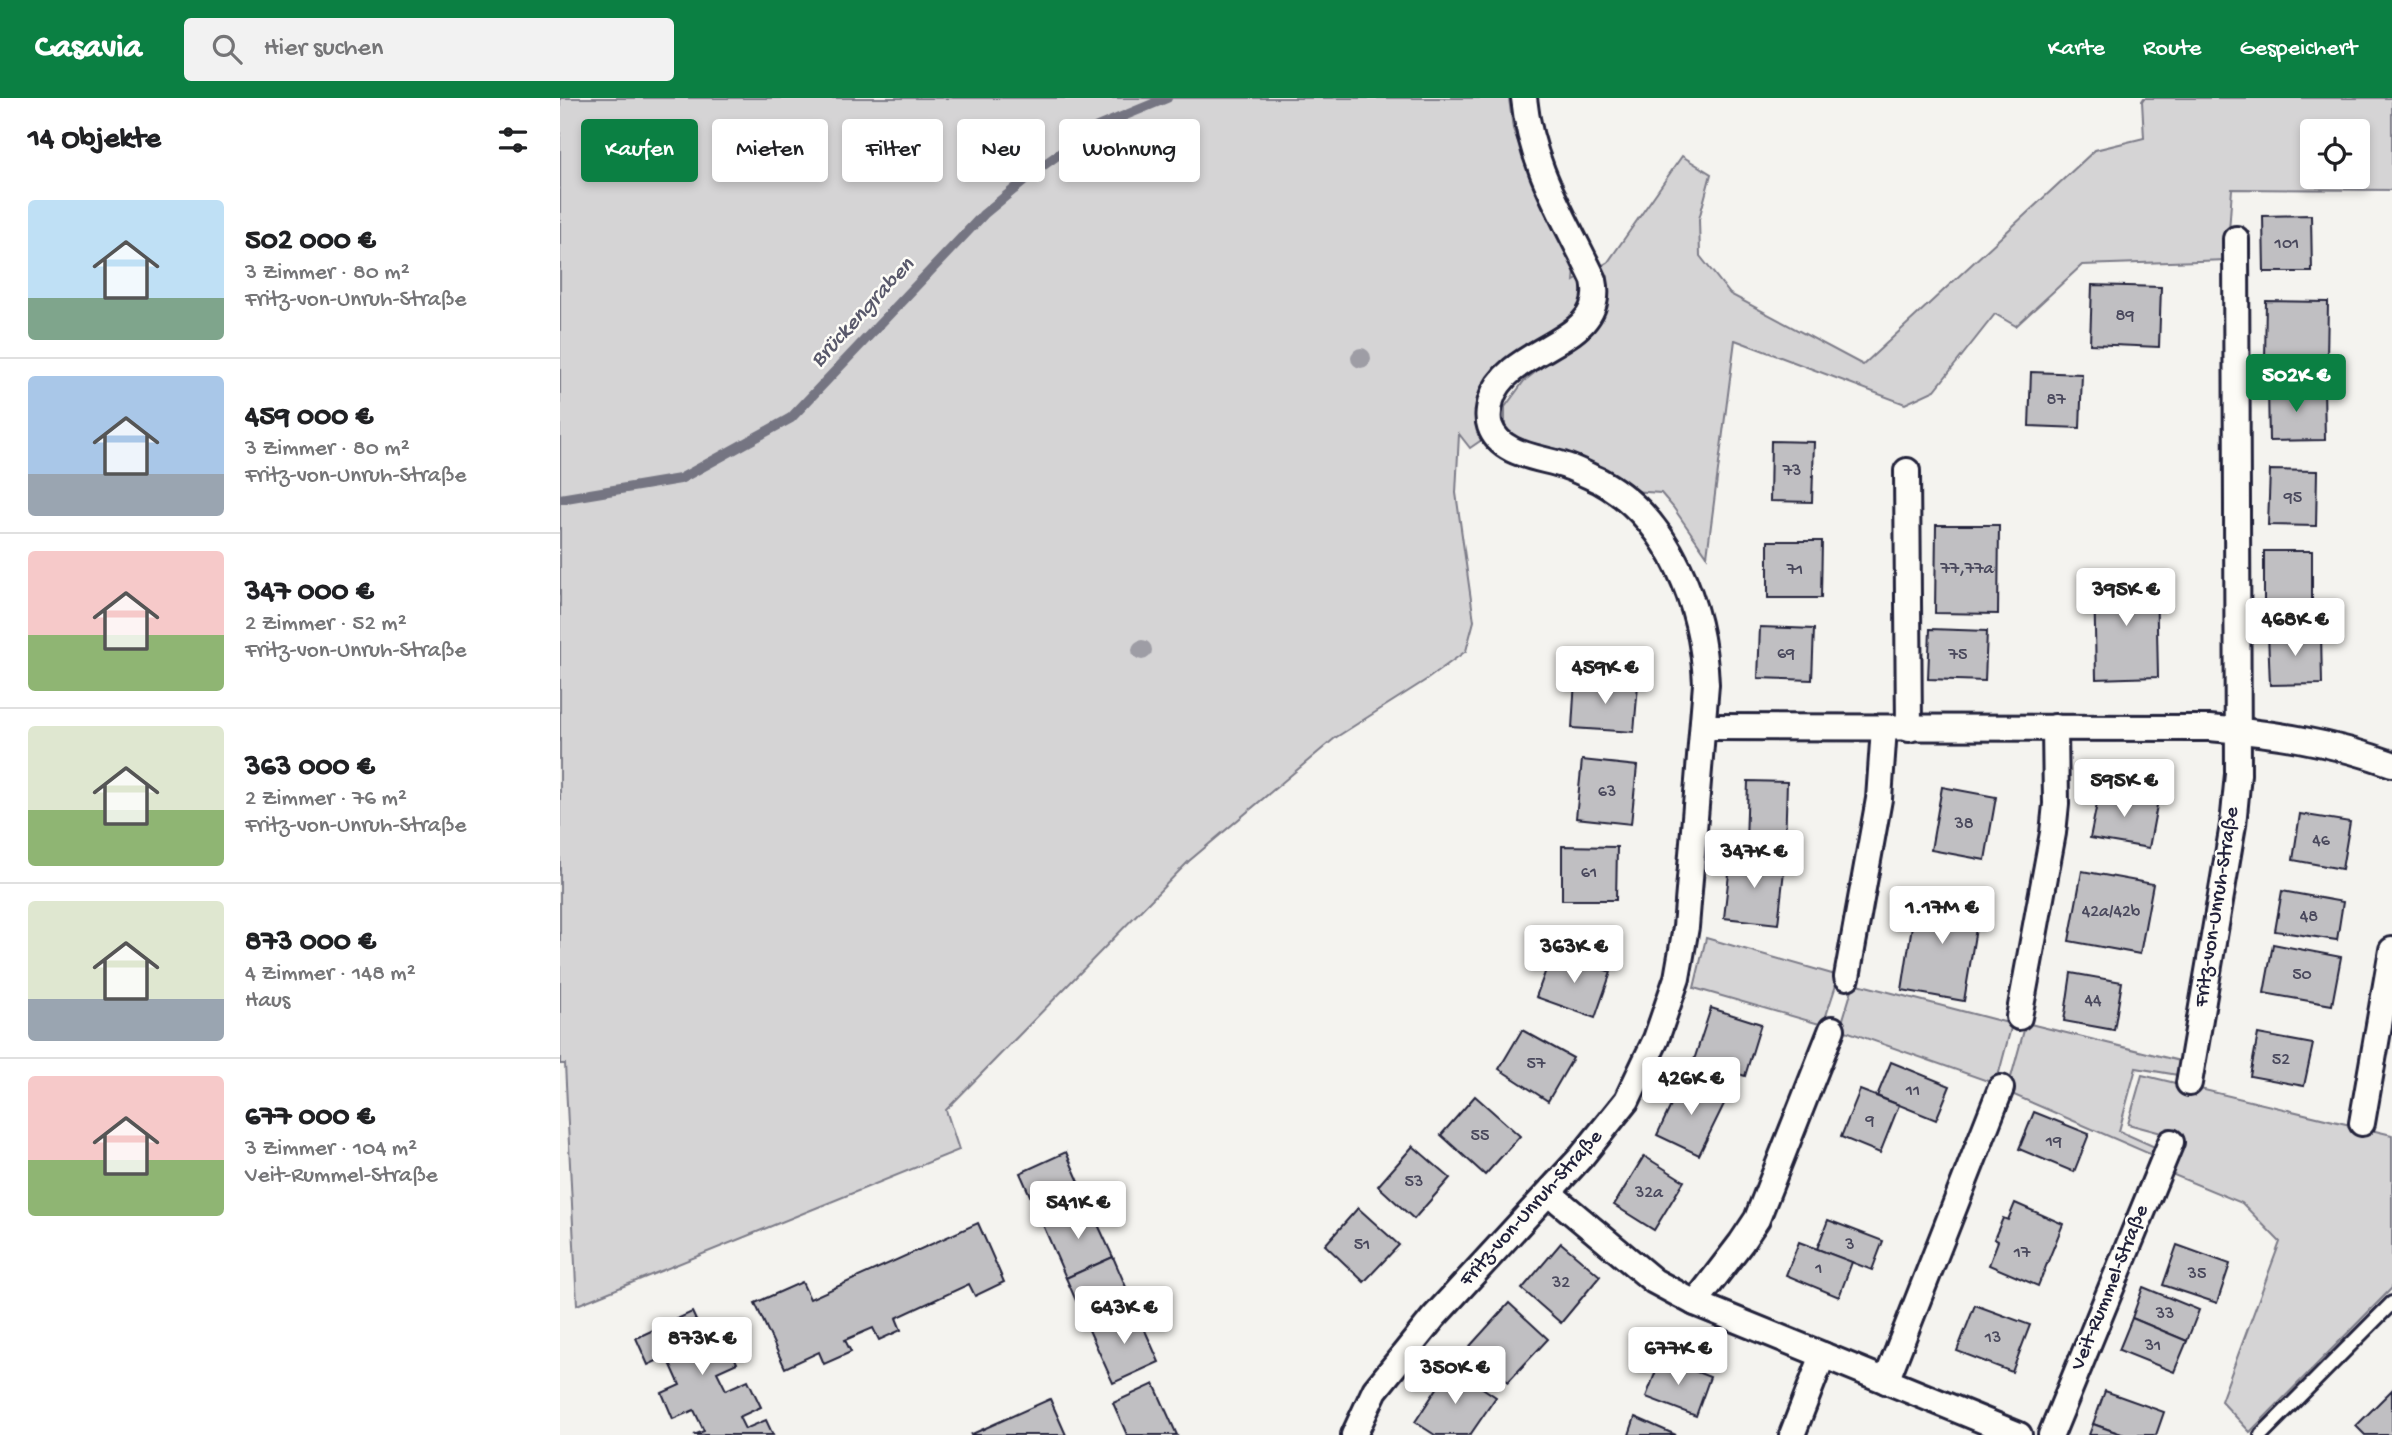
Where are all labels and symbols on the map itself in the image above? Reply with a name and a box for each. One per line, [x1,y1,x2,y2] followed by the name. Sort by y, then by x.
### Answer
[2274,234,2299,255] house number: 101
[805,252,922,374] water label: Brückengraben
[2116,306,2134,327] house number: 89
[2239,354,2353,414] pin: 502K €
[2046,390,2066,411] house number: 87
[1782,461,1801,482] house number: 73
[2283,488,2302,509] house number: 95
[1939,559,1995,580] house number: 77,77a
[1786,560,1803,581] house number: 71
[2069,568,2183,628] pin: 395K €
[2238,598,2352,658] pin: 468K €
[1777,644,1795,665] house number: 69
[1948,645,1967,666] house number: 75
[1548,646,1662,706] pin: 459K €
[2067,760,2181,819] pin: 595K €
[1598,782,1616,803] house number: 63
[2190,804,2246,1010] street label: Fritz-von-Unruh-Straße
[1953,814,1974,835] house number: 38
[1697,830,1811,890] pin: 347K €
[2312,831,2331,852] house number: 46
[1581,863,1597,884] house number: 61
[1877,886,2007,946] pin: 1.17M €
[2082,902,2141,923] house number: 42a/42b
[2300,907,2318,928] house number: 48
[1517,926,1631,985] pin: 363K €
[2292,965,2312,986] house number: 50
[2084,991,2102,1012] house number: 44
[2272,1050,2290,1071] house number: 52
[1527,1054,1546,1075] house number: 57
[1634,1058,1748,1117] pin: 426K €
[1905,1081,1920,1102] house number: 11
[1864,1111,1875,1132] house number: 9
[1454,1125,1610,1293] street label: Fritz-von-Unruh-Straße
[1471,1126,1489,1147] house number: 55
[2045,1132,2062,1153] house number: 19
[1405,1172,1423,1193] house number: 53
[1021,1182,1135,1241] pin: 541K €
[1634,1183,1664,1204] house number: 32a
[2066,1201,2156,1375] street label: Veit-Rummel-Straße
[1354,1235,1370,1256] house number: 51
[1844,1235,1855,1256] house number: 3
[2013,1243,2031,1264] house number: 17
[1814,1259,1823,1280] house number: 1
[2187,1264,2206,1285] house number: 35
[1551,1273,1570,1294] house number: 32
[1067,1286,1181,1346] pin: 643K €
[2155,1304,2174,1325] house number: 33
[645,1318,759,1377] pin: 873K €
[1621,1328,1735,1387] pin: 677K €
[1984,1328,2001,1349] house number: 13
[2144,1336,2161,1357] house number: 31
[1398,1346,1512,1406] pin: 350K €

